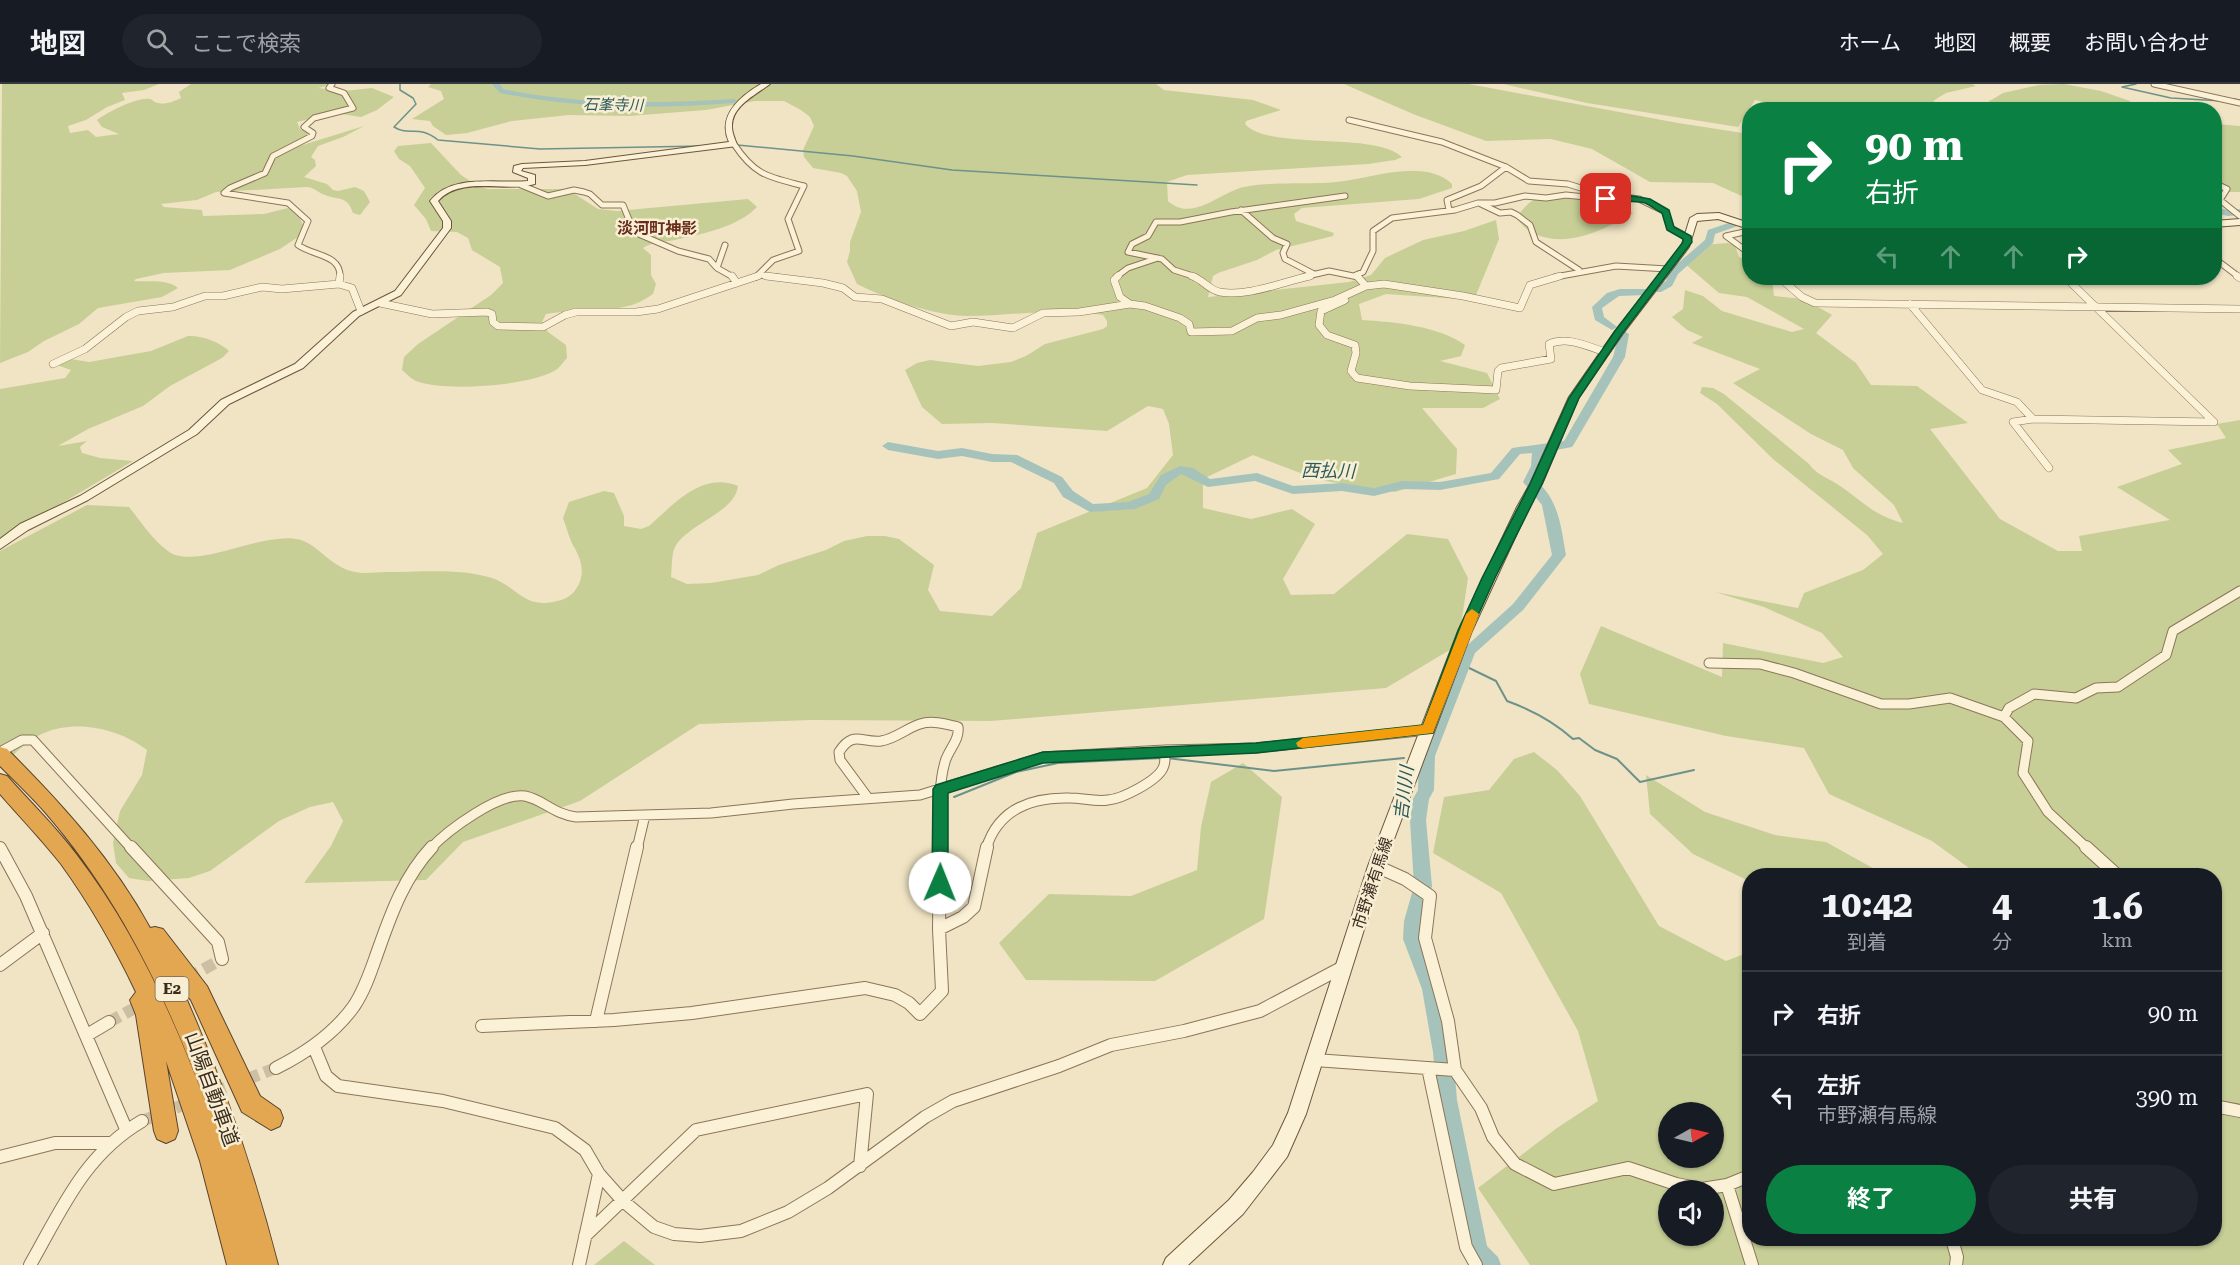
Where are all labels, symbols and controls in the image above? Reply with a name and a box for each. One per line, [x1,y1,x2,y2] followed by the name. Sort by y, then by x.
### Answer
[122,14,542,68] search box
[143,25,176,58] icon: search
[30,27,86,60] text: 地図
[191,31,301,56] text: ここで検索
[1839,31,1901,55] text: ホーム
[1934,31,1976,55] text: 地図
[2009,31,2051,55] text: 概要
[2084,31,2210,55] text: お問い合わせ
[583,95,645,115] water label: 石峯寺川
[1865,121,1963,170] text: 90 m
[1766,126,1844,204] icon: right
[1580,173,1631,224] pin
[1865,177,1919,209] text: 右折
[1589,182,1622,215] icon: arrive
[617,219,697,238] district label: 淡河町神影
[1871,240,1904,273] icon: left
[1934,240,1967,273] icon: ahead
[1997,240,2030,273] icon: ahead
[2060,240,2093,273] icon: right
[1301,460,1357,482] water label: 西払川
[1390,763,1417,821] water label: 吉川川
[1349,835,1396,932] street label: 市野瀬有馬線
[908,851,972,915] position arrow
[1821,884,1913,926] text: 10:42
[1992,884,2012,926] text: 4
[2091,886,2143,928] text: 1.6
[2102,928,2133,952] text: km
[1847,930,1887,954] text: 到着
[1992,930,2012,954] text: 分
[156,977,188,1001] road number: E2
[1766,997,1799,1030] icon: right
[2148,1001,2198,1026] text: 90 m
[1817,1003,1861,1028] text: 右折
[180,1029,244,1149] street label: 山陽自動車道
[1817,1073,1861,1098] text: 左折
[1766,1081,1799,1114] icon: left
[2135,1085,2198,1110] text: 390 m
[1658,1102,1724,1168] north arrow
[1658,1102,1724,1246] map controls
[1817,1103,1937,1127] text: 市野瀬有馬線
[1766,1165,1976,1234] button: 終了
[1988,1165,2198,1234] button: 共有
[1658,1180,1724,1246] button: sound

